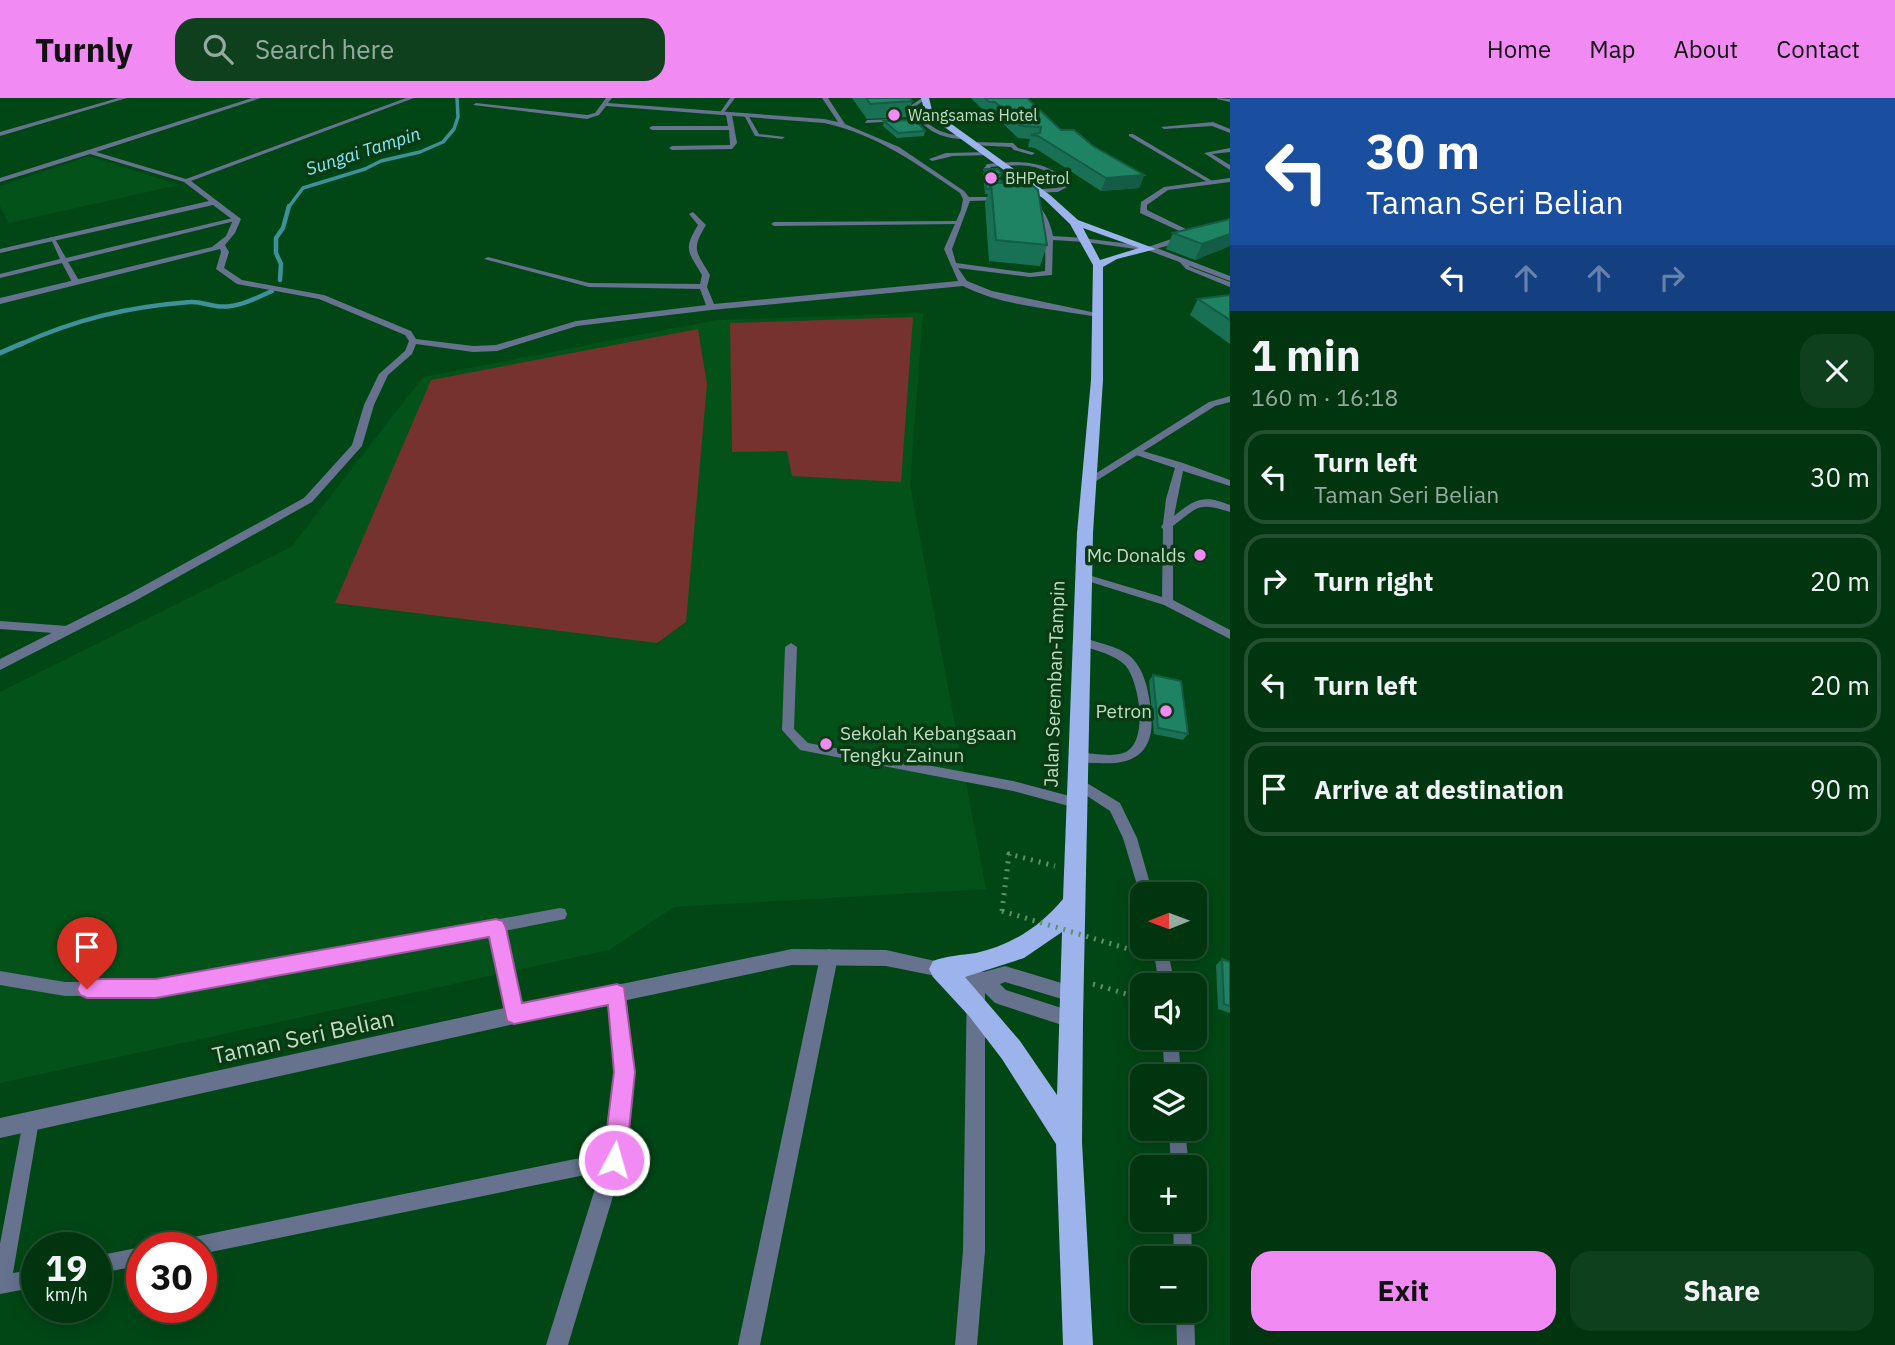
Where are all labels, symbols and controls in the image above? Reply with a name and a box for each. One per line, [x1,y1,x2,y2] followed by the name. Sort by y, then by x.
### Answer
[175,18,665,81] search box
[35,28,133,71] text: Turnly
[199,30,237,68] icon: search
[255,32,394,66] text: Search here
[1487,33,1551,65] text: Home
[1589,33,1635,65] text: Map
[1673,33,1738,65] text: About
[1776,33,1860,65] text: Contact
[908,105,1038,125] place label: Wangsamas Hotel
[886,107,902,123] marker: Wangsamas Hotel
[1366,119,1480,182] text: 30 m
[303,122,423,180] water label: Sungai Tampin
[1251,126,1342,217] icon: left
[1005,168,1070,188] place label: BHPetrol
[983,170,999,186] marker: BHPetrol
[1366,181,1624,223] text: Taman Seri Belian
[1434,259,1472,297] icon: left
[1507,259,1545,297] icon: ahead
[1580,259,1618,297] icon: ahead
[1653,259,1691,297] icon: right
[1251,328,1361,383] text: 1 min
[1800,334,1874,408] button: close
[1251,382,1398,412] text: 160 m · 16:18
[1314,445,1417,479] text: Turn left
[1255,458,1293,496] icon: left
[1810,460,1870,494] text: 30 m
[1314,479,1499,509] text: Taman Seri Belian
[1087,543,1186,567] place label: Mc Donalds
[1192,547,1208,563] marker: Mc Donalds
[1255,562,1293,600] icon: right
[1314,564,1433,598] text: Turn right
[1810,564,1870,598] text: 20 m
[1038,580,1070,788] street label: Jalan Seremban-Tampin
[1255,666,1293,704] icon: left
[1314,668,1417,702] text: Turn left
[1810,668,1870,702] text: 20 m
[1095,699,1152,723] place label: Petron
[1158,703,1174,719] marker: Petron
[840,721,1017,767] place label: Sekolah Kebangsaan Tengku Zainun
[818,736,834,752] marker: Sekolah Kebangsaan Tengku Zainun
[1255,770,1293,808] icon: arrive
[1314,772,1564,806] text: Arrive at destination
[1810,772,1870,806] text: 90 m
[1130,882,1208,959] north arrow
[1130,882,1207,1323] map controls
[57,917,117,989] pin
[68,928,106,966] icon: arrive
[1130,973,1207,1050] button: sound
[209,1002,397,1070] street label: Taman Seri Belian
[1130,1064,1207,1141] button: layers
[577,1123,651,1197] position arrow
[1130,1155,1207,1232] button: +
[126,1232,217,1323] speed limit sign: 30
[45,1245,88,1291] text: 19
[1130,1246,1207,1323] button: −
[1251,1251,1556,1331] button: Exit
[1570,1251,1874,1331] button: Share
[45,1283,88,1306] text: km/h

